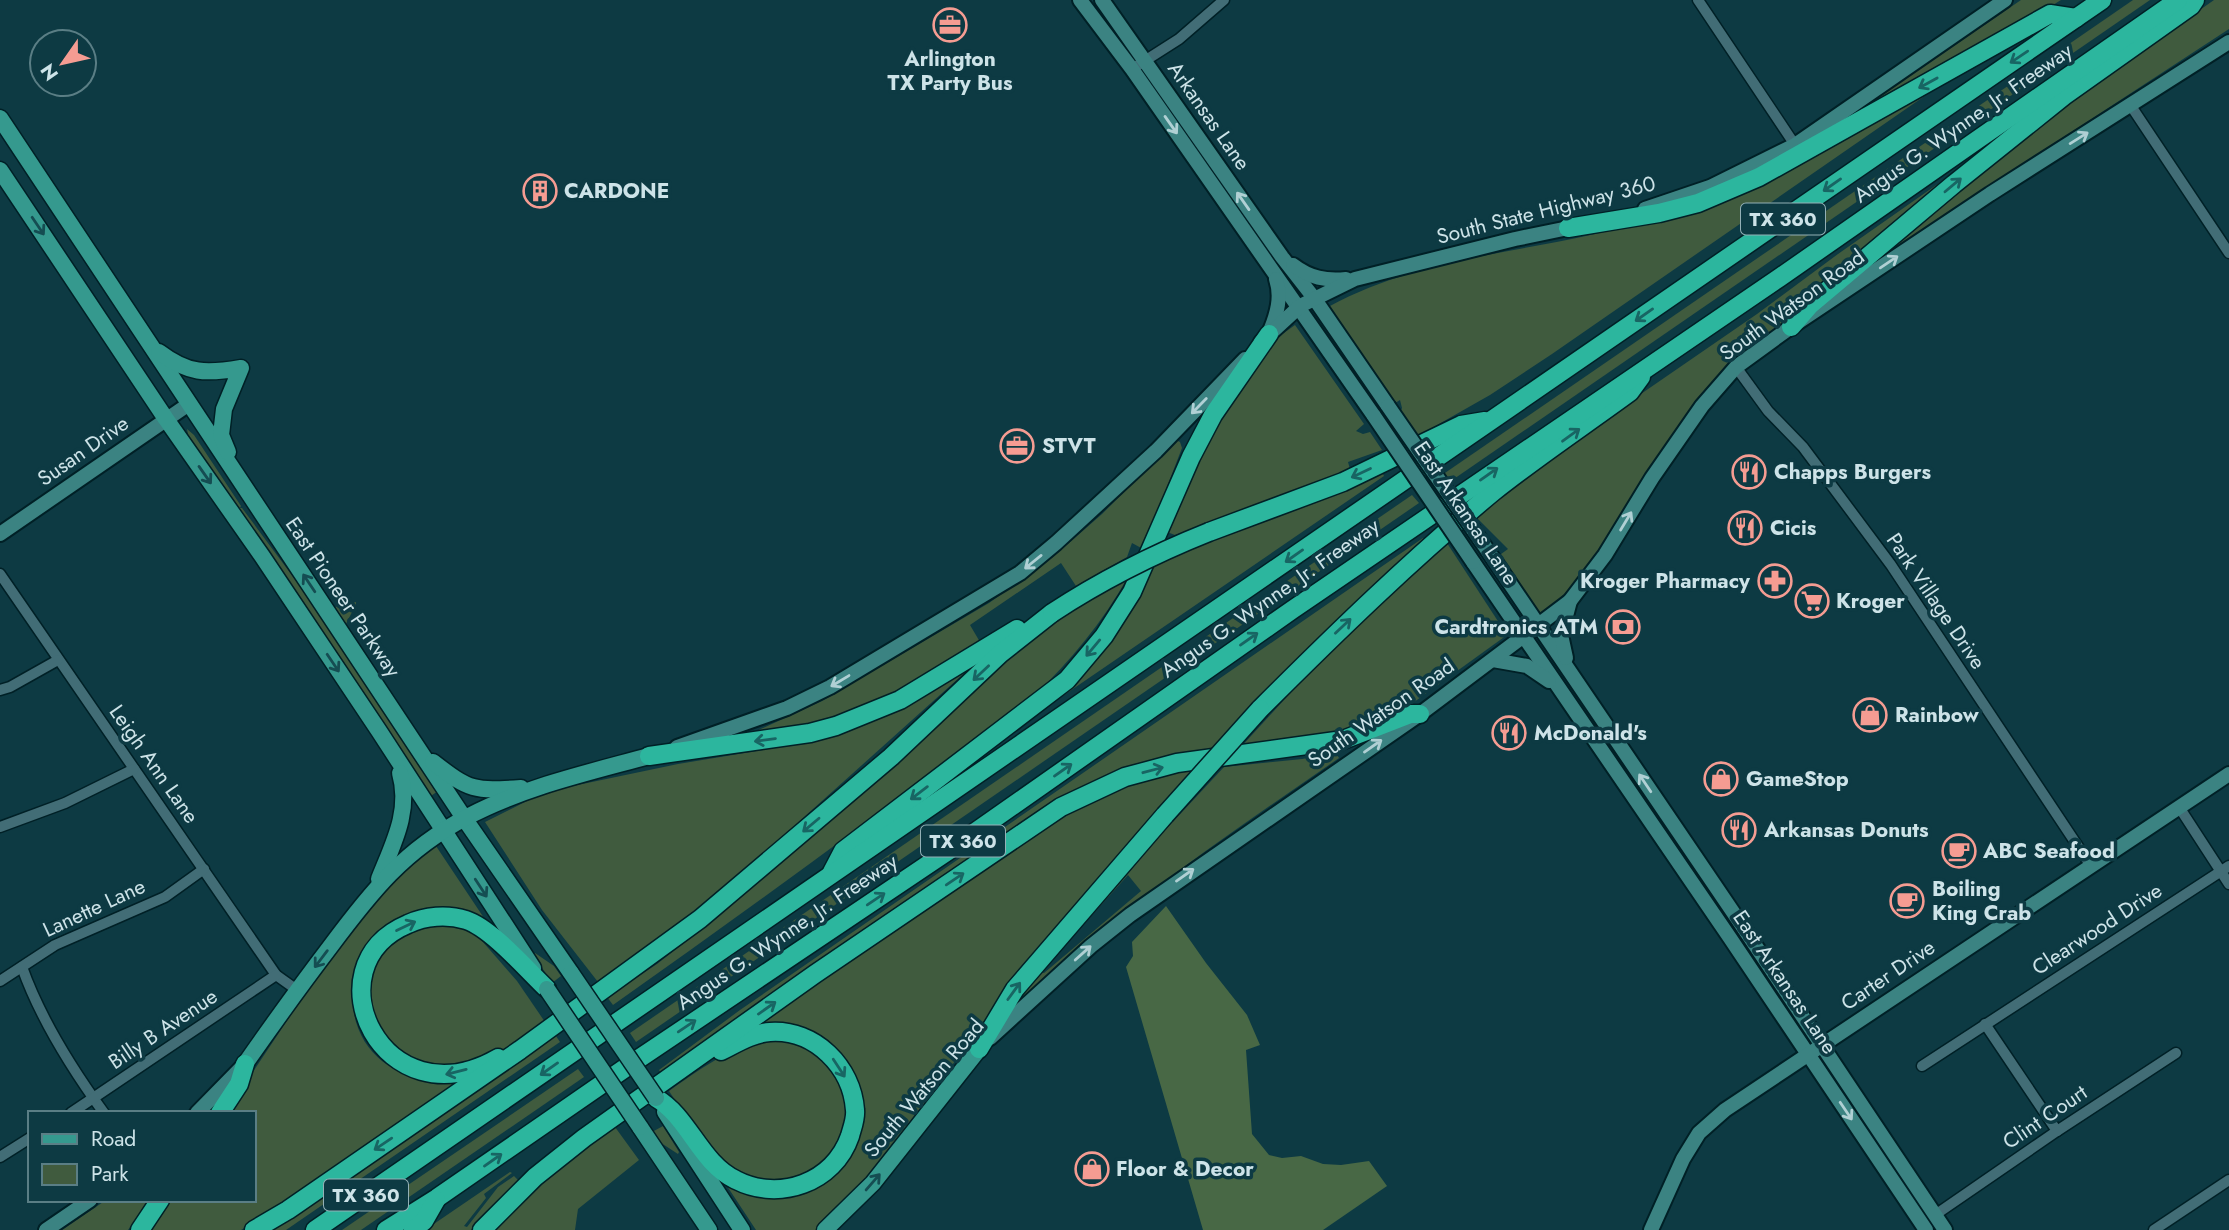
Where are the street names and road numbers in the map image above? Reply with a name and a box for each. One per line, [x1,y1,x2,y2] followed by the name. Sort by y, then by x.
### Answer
[1848,35,2079,210] street label: Angus G. Wynne, Jr. Freeway
[1161,56,1258,176] street label: Arkansas Lane
[1433,168,1659,252] street label: South State Highway 360
[1741,204,1825,234] road number: TX 360
[1713,242,1871,368] street label: South Watson Road
[31,408,135,493] street label: Susan Drive
[1407,435,1525,591] street label: East Arkansas Lane
[1155,510,1386,685] street label: Angus G. Wynne, Jr. Freeway
[278,511,408,684] street label: East Pioneer Parkway
[1879,527,1993,675] street label: Park Village Drive
[1302,651,1460,775] street label: South Watson Road
[102,699,206,830] street label: Leigh Ann Lane
[921,826,1005,856] road number: TX 360
[670,846,904,1017] street label: Angus G. Wynne, Jr. Freeway
[38,871,150,945] street label: Lanette Lane
[2026,876,2168,982] street label: Clearwood Drive
[1726,904,1844,1060] street label: East Arkansas Lane
[1835,932,1941,1018] street label: Carter Drive
[102,981,224,1077] street label: Billy B Avenue
[857,1012,991,1164] street label: South Watson Road
[1997,1078,2093,1156] street label: Clint Court
[324,1180,408,1210] road number: TX 360

